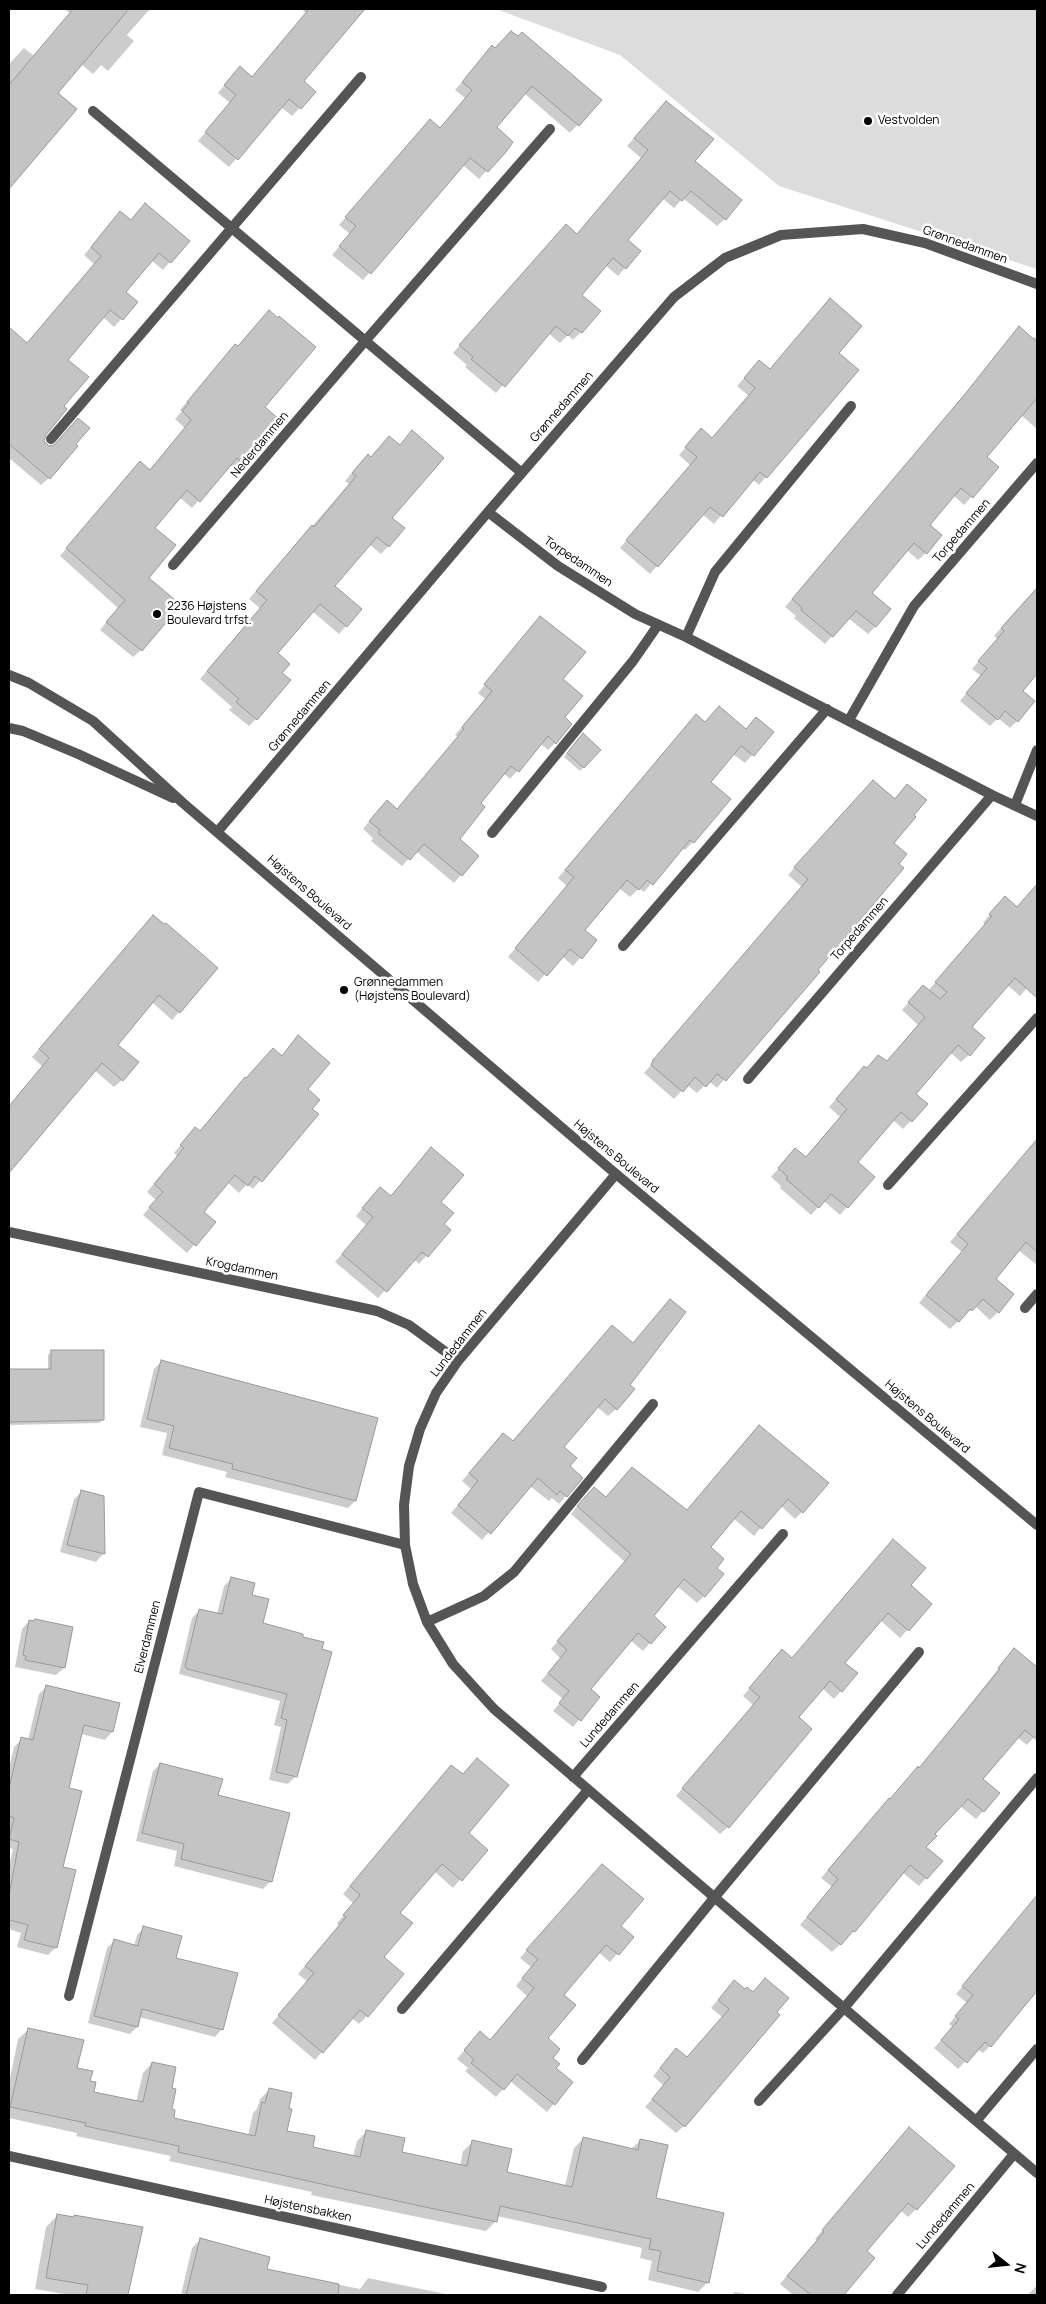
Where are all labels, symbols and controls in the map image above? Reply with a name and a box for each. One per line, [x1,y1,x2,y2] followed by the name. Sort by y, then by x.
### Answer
[878,114,939,128] place label: Vestvolden
[862,115,874,127] marker: Vestvolden
[921,223,1009,267] street label: Grønnedammen
[527,369,597,445] street label: Grønnedammen
[228,409,292,481] street label: Nederdammen
[930,496,994,566] street label: Torpedammen
[541,534,615,590] street label: Torpedammen
[167,600,252,628] place label: 2236 Højstens Boulevard trfst.
[151,608,163,620] marker: 2236 Højstens Boulevard trfst.
[266,677,334,755] street label: Grønnedammen
[264,853,354,933] street label: Højstens Boulevard
[828,894,892,964] street label: Torpedammen
[354,976,471,1004] place label: Grønnedammen (Højstens Boulevard)
[338,984,350,996] marker: Grønnedammen (Højstens Boulevard)
[570,1117,662,1197] street label: Højstens Boulevard
[205,1254,279,1284] street label: Krogdammen
[428,1306,490,1380] street label: Lundedammen
[881,1377,973,1457] street label: Højstens Boulevard
[132,1599,164,1675] street label: Elverdammen
[577,1679,643,1751] street label: Lundedammen
[914,2180,978,2252] street label: Lundedammen
[263,2193,353,2225] street label: Højstensbakken
[981,2239,1031,2289] north arrow
[1010,2261,1031,2276] text: N

